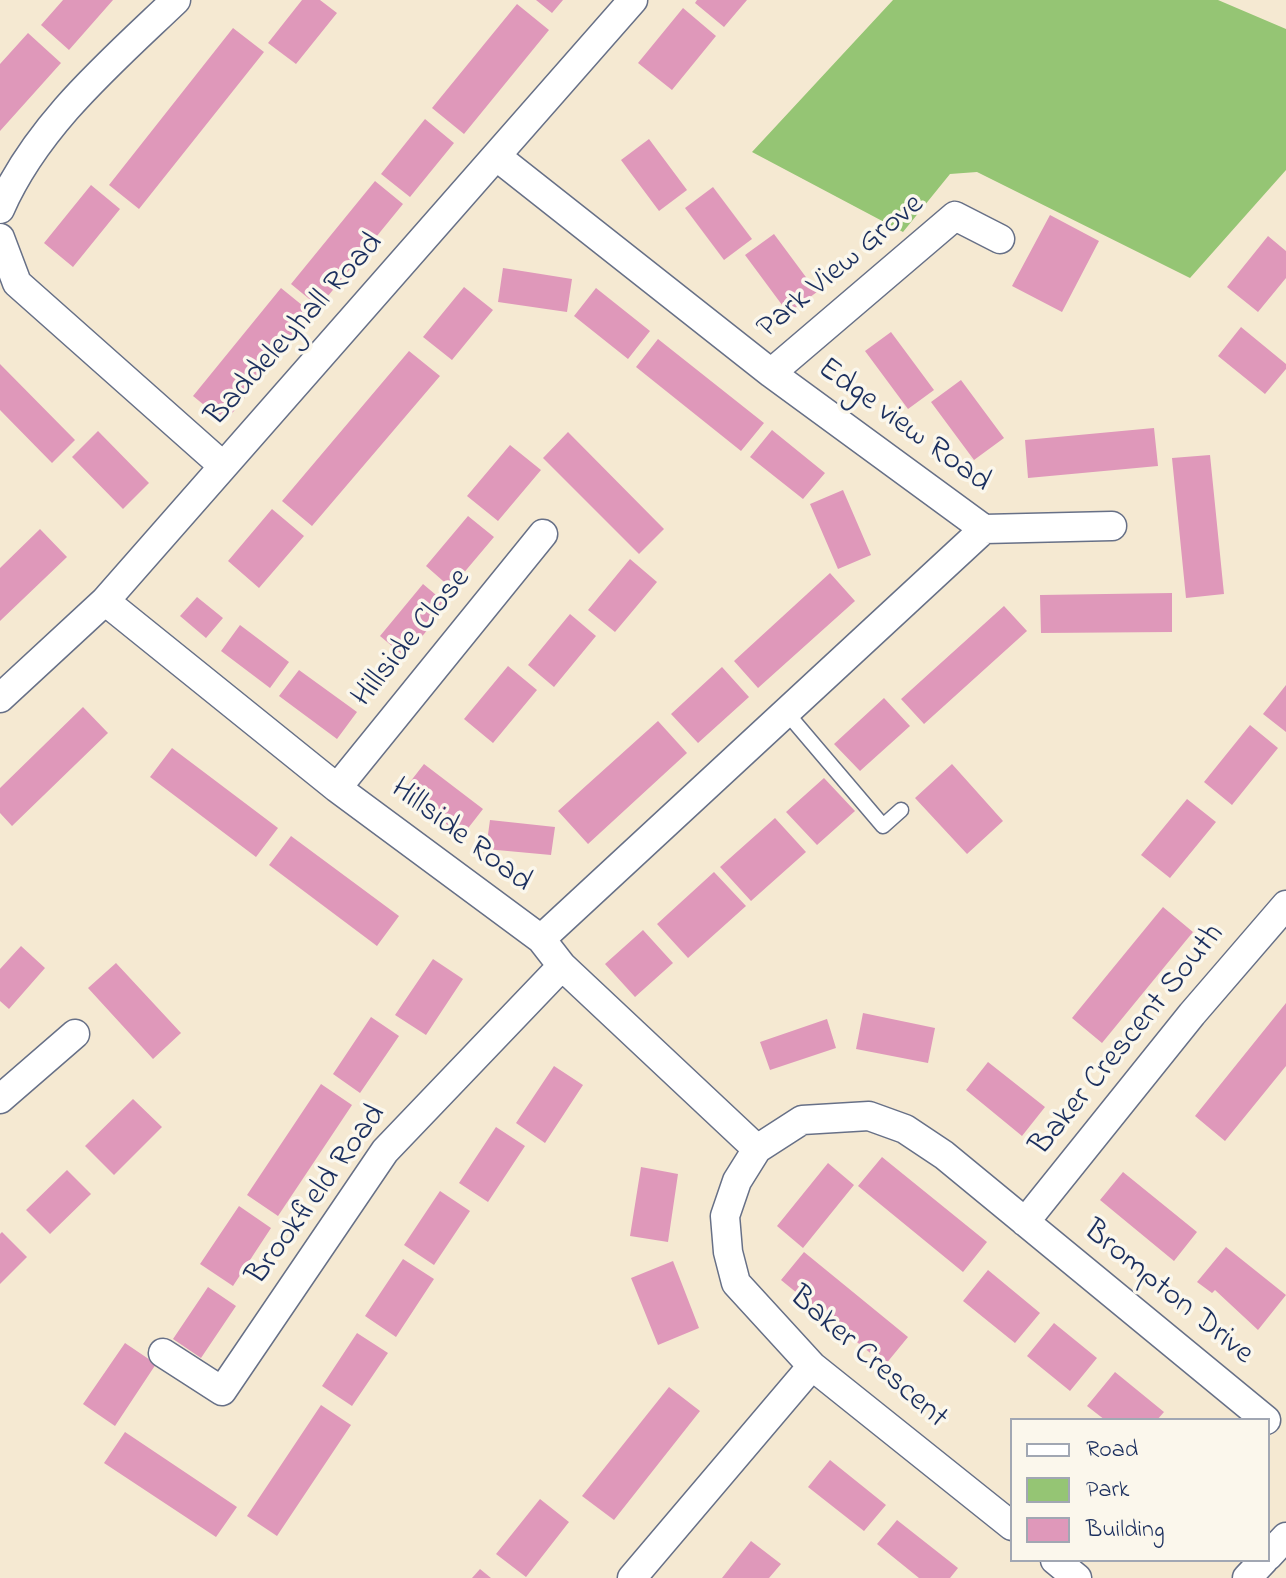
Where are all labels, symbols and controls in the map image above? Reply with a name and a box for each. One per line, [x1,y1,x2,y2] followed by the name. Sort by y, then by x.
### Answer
[751,187,933,349] street label: Park View Grove
[199,226,393,436] street label: Baddeleyhall Road
[809,351,997,503] street label: Edge view Road
[345,562,481,716] street label: Hillside Close
[382,771,538,903] street label: Hillside Road
[1024,917,1234,1165] street label: Baker Crescent South
[240,1098,396,1294] street label: Brookfield Road
[1074,1214,1260,1374] street label: Brompton Drive
[780,1279,954,1439] street label: Baker Crescent
[1010,1418,1270,1562] legend
[1086,1433,1138,1468] text: Road
[1086,1473,1129,1508] text: Park
[1086,1513,1165,1548] text: Building

